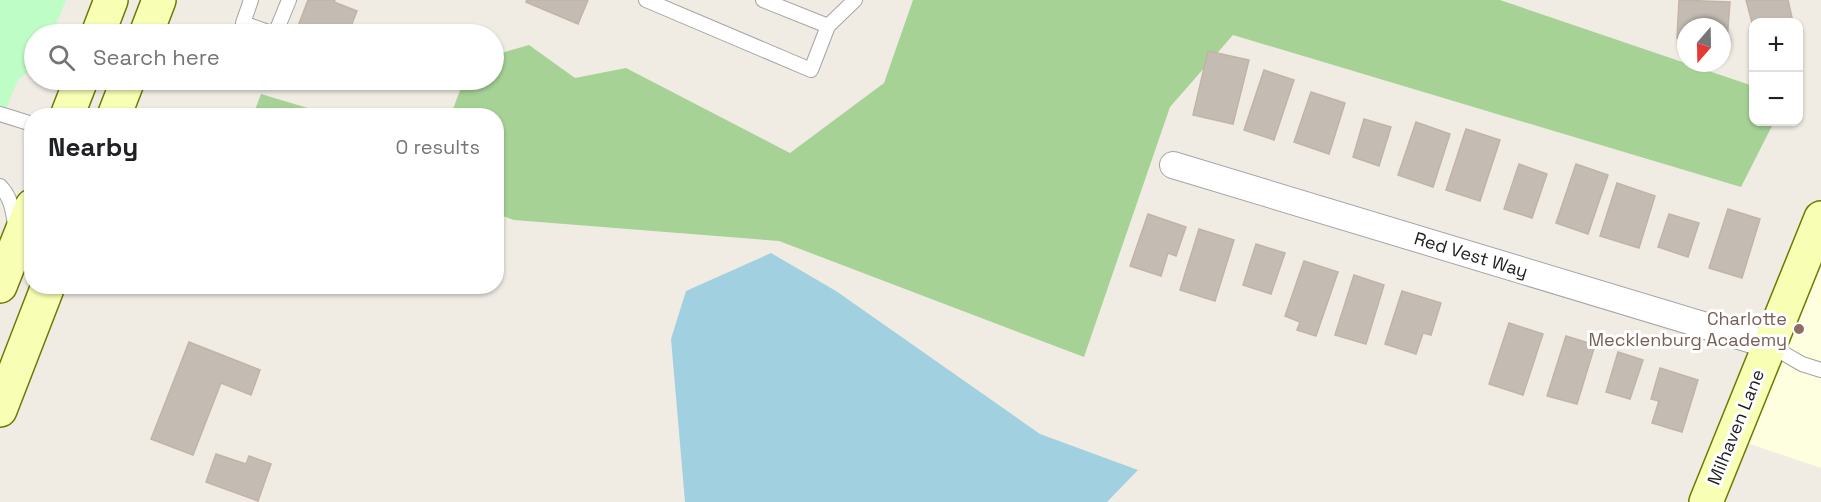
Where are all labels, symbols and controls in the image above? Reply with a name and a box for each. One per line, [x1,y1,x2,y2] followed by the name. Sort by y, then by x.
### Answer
[1677,18,1731,72] north arrow
[1749,18,1803,126] map controls
[1749,18,1803,72] button: +
[24,24,504,90] search box
[45,41,78,74] icon: search
[93,43,220,71] text: Search here
[1749,72,1803,126] button: −
[48,130,138,164] text: Nearby
[396,134,480,160] text: 0 results
[1411,226,1531,283] street label: Red Vest Way
[1588,307,1787,351] place label: Charlotte Mecklenburg Academy
[1792,322,1806,336] marker: Charlotte Mecklenburg Academy
[1702,366,1769,488] street label: Milhaven Lane

